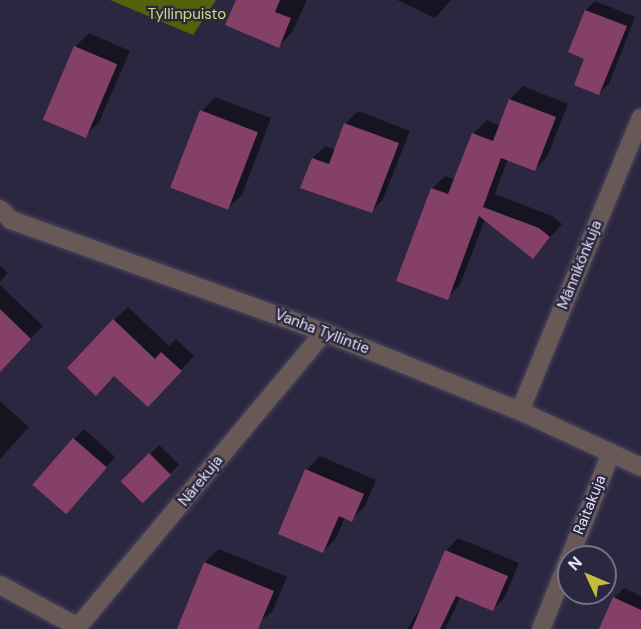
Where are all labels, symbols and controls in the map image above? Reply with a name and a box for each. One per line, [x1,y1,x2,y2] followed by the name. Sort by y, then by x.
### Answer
[148,6,226,24] park label: Tyllinpuisto
[554,218,606,312] street label: Männikönkuja
[272,306,372,358] street label: Vanha Tyllintie
[175,452,227,510] street label: Närekuja
[570,473,610,537] street label: Raitakuja
[557,545,617,605] north arrow
[564,552,587,575] text: N

